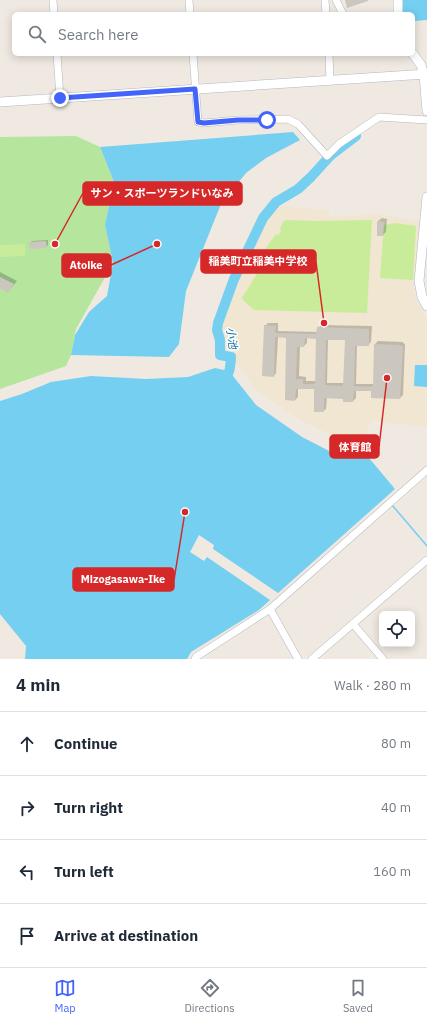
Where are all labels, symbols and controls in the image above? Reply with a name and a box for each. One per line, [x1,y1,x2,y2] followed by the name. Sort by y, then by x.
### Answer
[12,12,415,56] search box
[26,23,48,45] icon: search
[58,25,138,44] text: Search here
[51,89,69,107] route end
[258,111,276,129] route start
[83,182,242,205] callout: サン・スポーツランドいなみ
[91,186,233,200] text: サン・スポーツランドいなみ
[201,250,316,273] callout: 稲美町立稲美中学校
[62,254,111,277] callout: Atoike
[209,254,308,268] text: 稲美町立稲美中学校
[69,258,103,272] text: Atoike
[224,326,241,351] water label: 小池
[330,435,379,458] callout: 体育館
[339,440,372,454] text: 体育館
[73,568,174,591] callout: Mizogasawa-Ike
[81,572,165,586] text: Mizogasawa-Ike
[379,611,415,647] map controls
[379,611,415,647] button: locate
[16,674,60,696] text: 4 min
[334,677,411,694] text: Walk · 280 m
[16,733,38,755] icon: ahead
[54,734,118,753] text: Continue
[381,735,411,752] text: 80 m
[16,797,38,819] icon: right
[54,798,123,817] text: Turn right
[381,799,411,816] text: 40 m
[16,861,38,883] icon: left
[54,862,114,881] text: Turn left
[373,863,411,880] text: 160 m
[16,925,38,947] icon: arrive
[54,926,198,945] text: Arrive at destination
[54,977,76,1015] tab: Map
[184,977,235,1015] tab: Directions
[343,977,373,1015] tab: Saved

